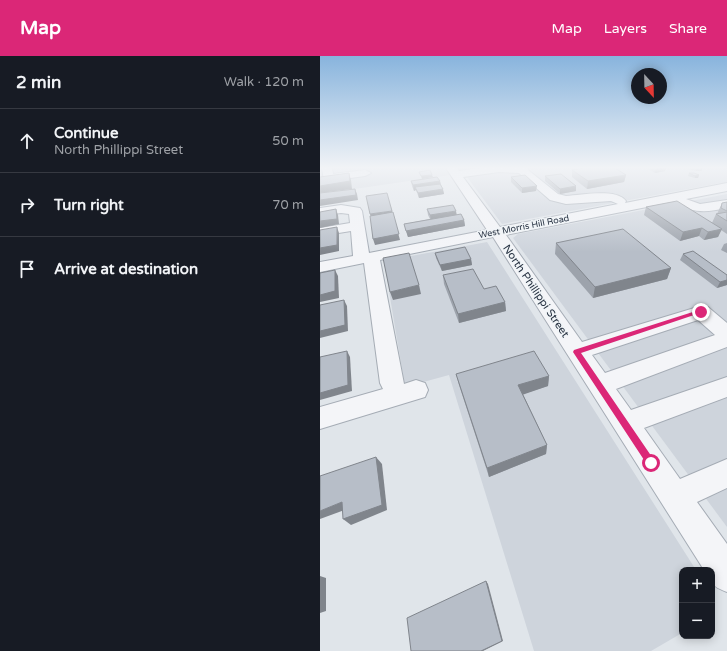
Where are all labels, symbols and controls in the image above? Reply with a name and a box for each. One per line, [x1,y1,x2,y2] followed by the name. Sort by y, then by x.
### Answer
[20,17,61,39] text: Map
[552,20,582,37] text: Map
[604,20,647,37] text: Layers
[669,20,707,37] text: Share
[631,68,667,104] north arrow
[16,72,61,93] text: 2 min
[224,74,304,90] text: Walk · 120 m
[54,124,118,142] text: Continue
[16,130,38,152] icon: ahead
[272,133,304,149] text: 50 m
[54,142,183,158] text: North Phillippi Street
[16,194,38,216] icon: right
[54,196,124,214] text: Turn right
[272,197,304,213] text: 70 m
[478,213,570,241] street label: West Morris Hill Road
[500,242,572,340] street label: North Phillippi Street
[16,258,38,280] icon: arrive
[54,260,198,278] text: Arrive at destination
[692,303,710,321] route end
[642,454,660,472] route start
[679,567,715,639] map controls
[679,567,715,603] button: +
[679,603,715,639] button: −

